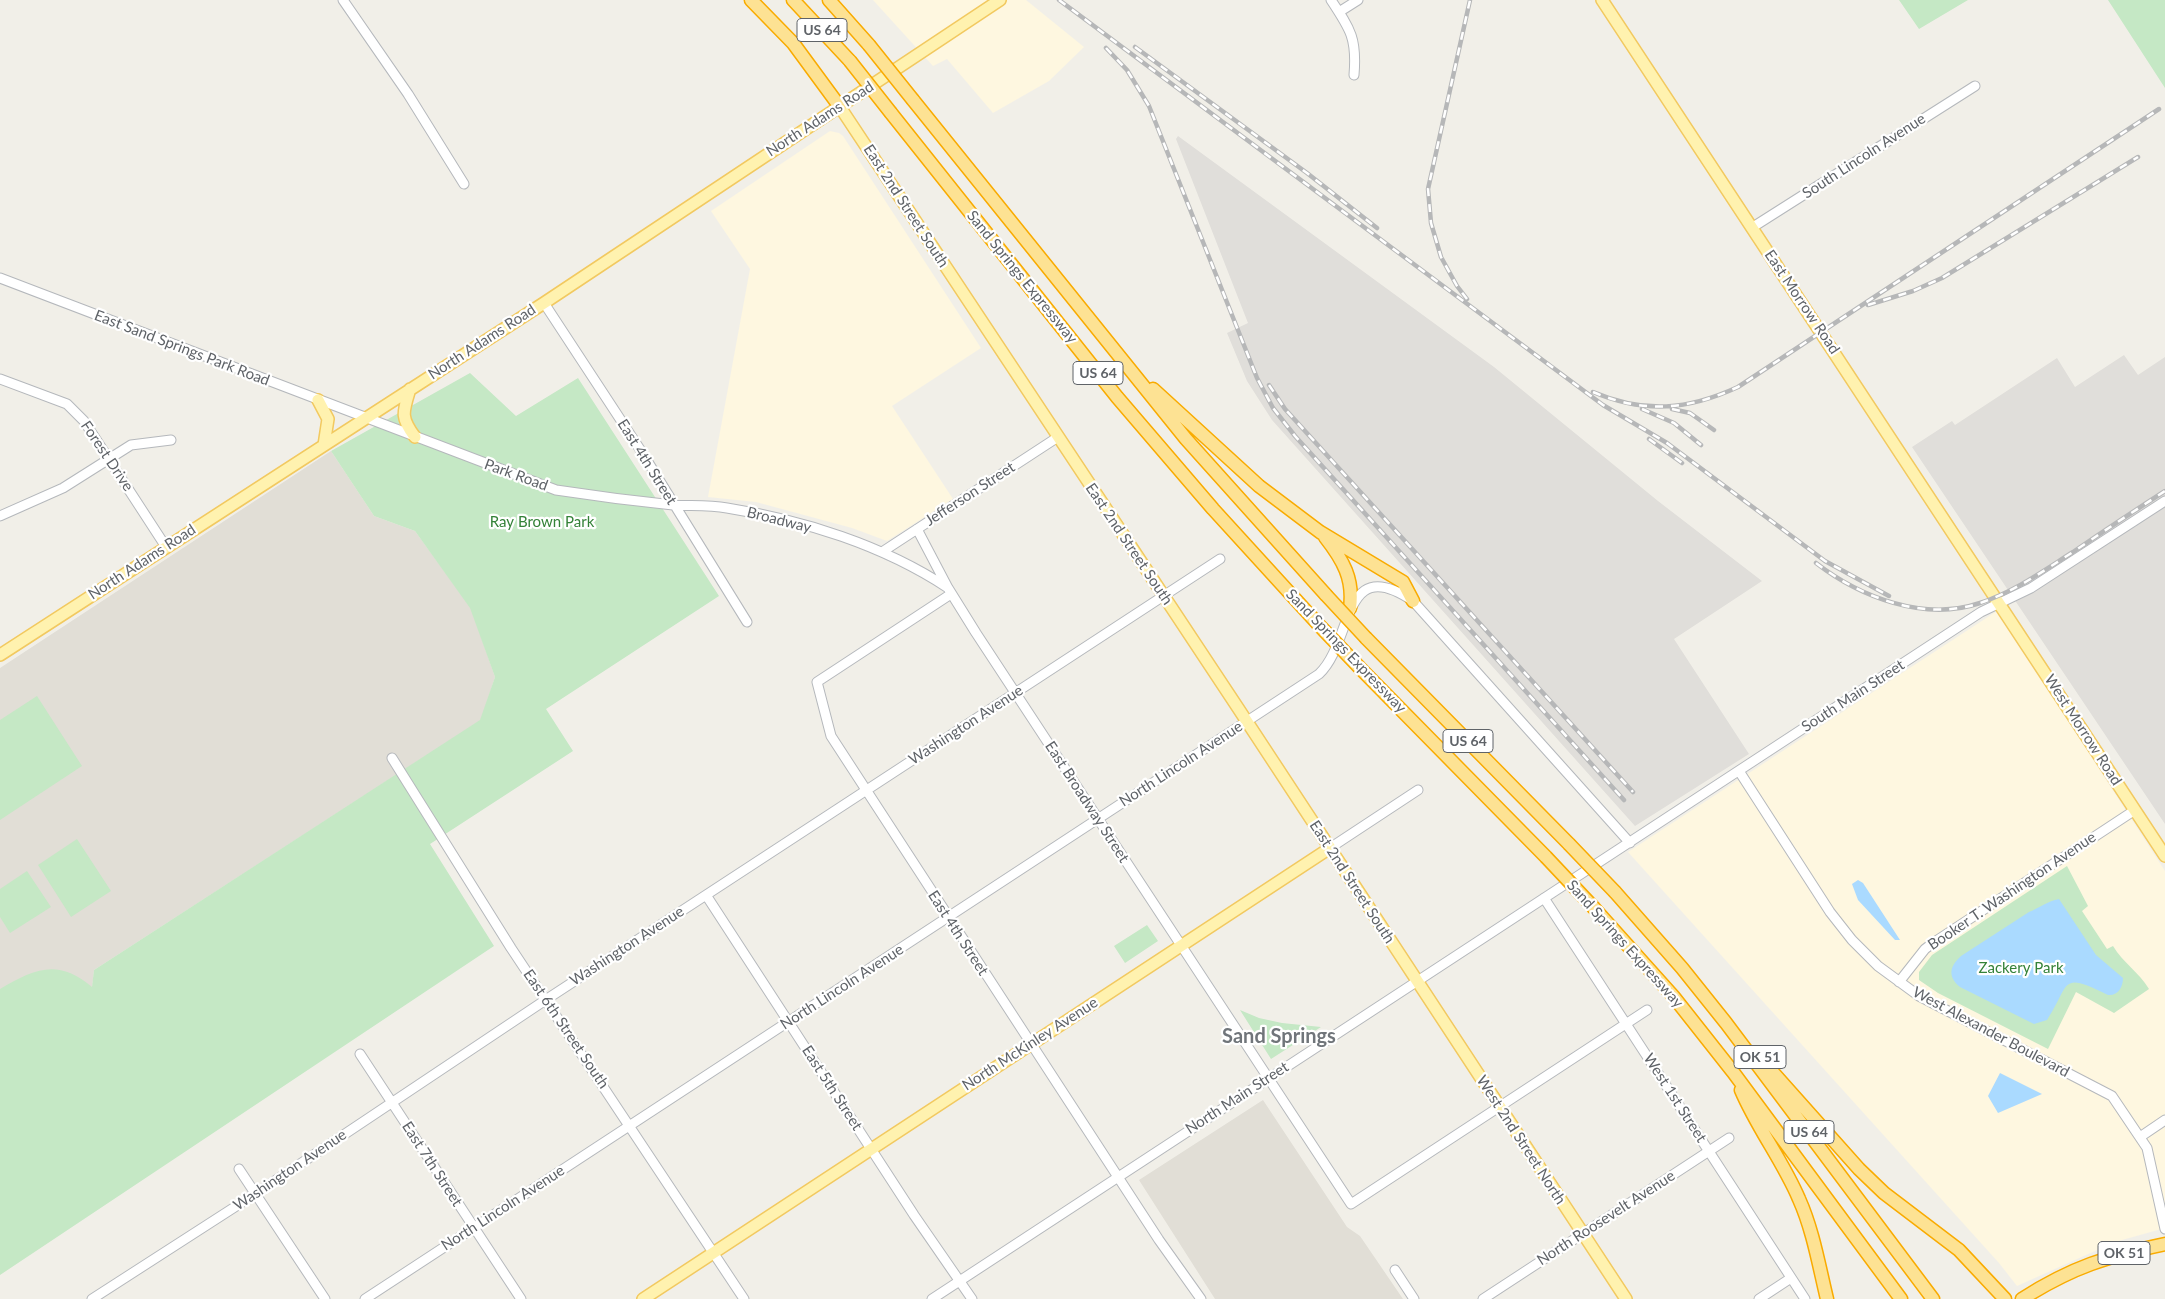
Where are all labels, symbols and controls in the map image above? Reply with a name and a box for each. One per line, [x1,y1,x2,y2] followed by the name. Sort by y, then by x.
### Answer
[797,18,847,42] road number: US 64
[763,78,877,160] street label: North Adams Road
[1799,109,1929,203] street label: South Lincoln Avenue
[859,141,953,271] street label: East 2nd Street South
[963,207,1081,347] street label: Sand Springs Expressway
[1760,246,1844,358] street label: East Morrow Road
[425,301,539,383] street label: North Adams Road
[92,306,272,390] street label: East Sand Springs Park Road
[1073,362,1123,384] road number: US 64
[614,416,680,508] street label: East 4th Street
[77,417,137,495] street label: Forest Drive
[482,455,550,495] street label: Park Road
[922,458,1018,530] street label: Jefferson Street
[1082,480,1176,608] street label: East 2nd Street South
[745,503,813,537] street label: Broadway
[490,513,594,531] park label: Ray Brown Park
[85,521,199,603] street label: North Adams Road
[1282,585,1410,717] street label: Sand Springs Expressway
[1798,656,1908,736] street label: South Main Street
[2040,671,2126,789] street label: West Morrow Road
[906,681,1026,769] street label: Washington Avenue
[1116,717,1246,811] street label: North Lincoln Avenue
[1443,729,1493,752] road number: US 64
[1041,738,1133,866] street label: East Broadway Street
[1305,817,1399,947] street label: East 2nd Street South
[1925,828,2099,954] street label: Booker T. Washington Avenue
[1563,877,1687,1011] street label: Sand Springs Expressway
[924,887,992,979] street label: East 4th Street
[567,902,687,990] street label: Washington Avenue
[777,940,907,1034] street label: North Lincoln Avenue
[1978,959,2064,977] park label: Zackery Park
[519,966,613,1092] street label: East 6th Street South
[1909,983,2073,1081] street label: West Alexander Boulevard
[959,993,1101,1095] street label: North McKinley Avenue
[1222,1025,1336,1049] district label: Sand Springs
[798,1042,866,1134] street label: East 5th Street
[1734,1046,1786,1068] road number: OK 51
[1640,1050,1710,1146] street label: West 1st Street
[1182,1058,1292,1138] street label: North Main Street
[1473,1072,1569,1208] street label: West 2nd Street North
[398,1118,466,1210] street label: East 7th Street
[1784,1120,1834,1144] road number: US 64
[230,1125,350,1215] street label: Washington Avenue
[438,1161,568,1255] street label: North Lincoln Avenue
[1534,1167,1678,1269] street label: North Roosevelt Avenue
[2098,1242,2150,1264] road number: OK 51

